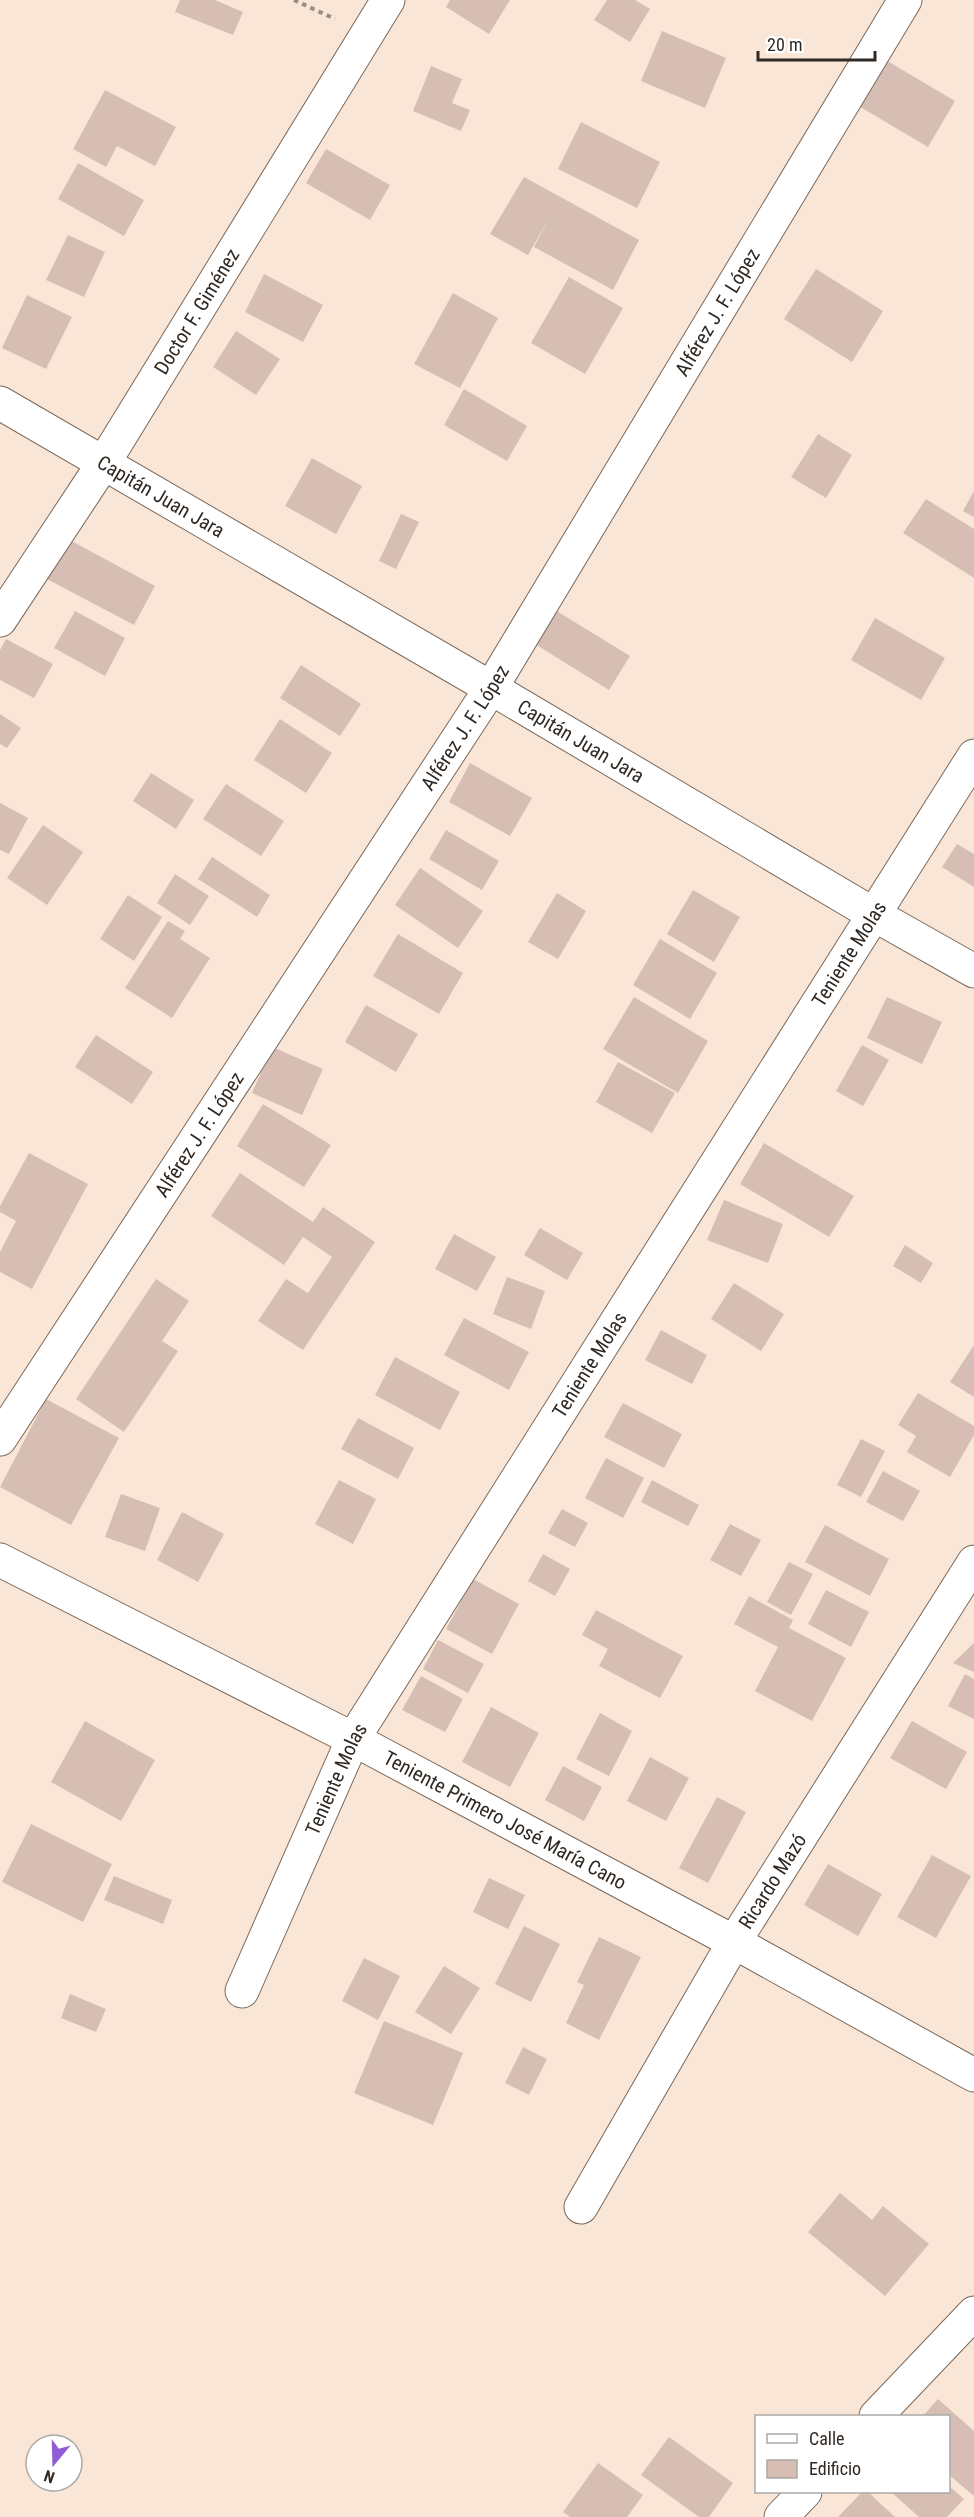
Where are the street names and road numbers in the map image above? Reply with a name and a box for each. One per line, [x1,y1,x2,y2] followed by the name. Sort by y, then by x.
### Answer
[149,244,244,379] street label: Doctor F. Giménez
[670,244,765,380] street label: Alférez J. F. López
[93,450,229,543] street label: Capitán Juan Jara
[416,660,514,795] street label: Alférez J. F. López
[513,694,648,788] street label: Capitán Juan Jara
[807,897,891,1011] street label: Teniente Molas
[150,1067,249,1201] street label: Alférez J. F. López
[547,1307,632,1422] street label: Teniente Molas
[300,1718,372,1839] street label: Teniente Molas
[379,1745,631,1895] street label: Teniente Primero José María Cano
[733,1829,811,1933] street label: Ricardo Mazó

